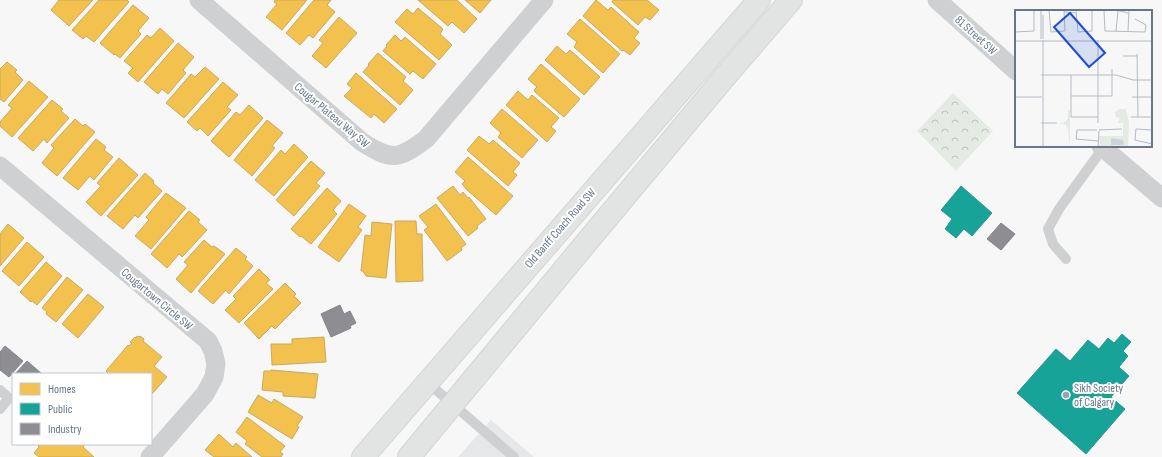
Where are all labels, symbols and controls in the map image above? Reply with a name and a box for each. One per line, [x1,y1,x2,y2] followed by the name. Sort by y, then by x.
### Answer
[1015,10,1152,147] inset map
[951,13,1000,58] street label: 81 Street SW
[291,80,373,151] street label: Cougar Plateau Way SW
[522,185,599,271] street label: Old Banff Coach Road SW
[118,265,196,334] street label: Cougartown Circle SW
[12,373,152,445] legend
[1074,381,1124,410] place label: Sikh Society of Calgary
[48,382,76,397] text: Homes
[1061,390,1071,400] marker: Sikh Society of Calgary
[48,402,73,417] text: Public
[48,422,82,437] text: Industry

